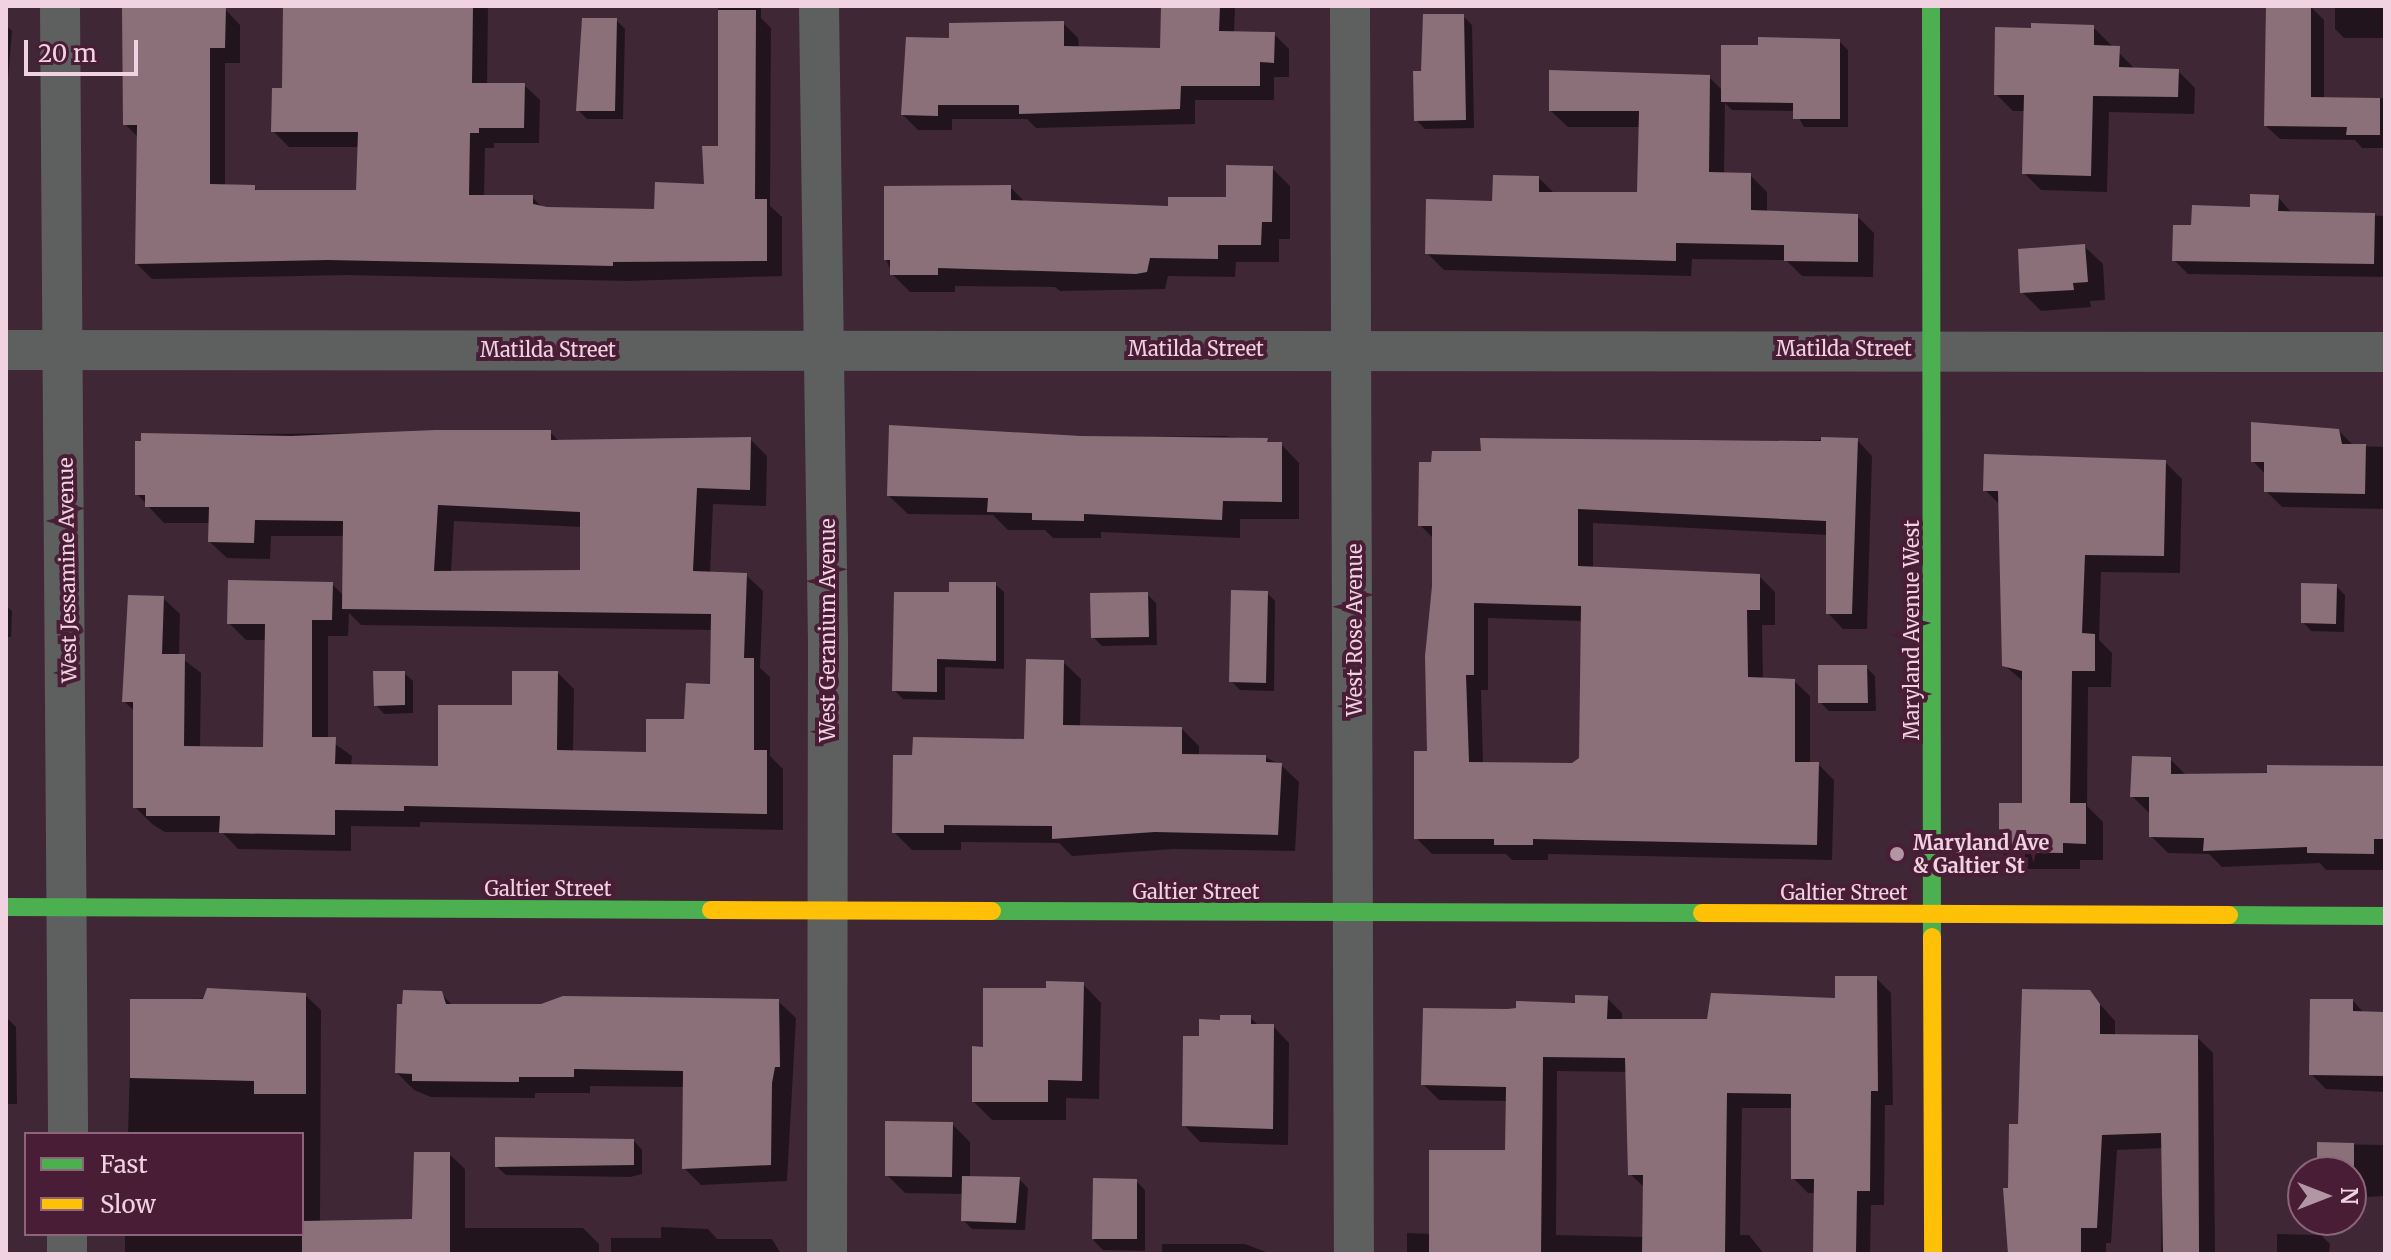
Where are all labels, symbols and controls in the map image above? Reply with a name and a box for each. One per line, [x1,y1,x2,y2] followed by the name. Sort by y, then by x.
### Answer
[28,24,142,74] scale bar
[38,38,97,69] text: 20 m
[1128,336,1264,360] street label: Matilda Street
[1776,336,1912,360] street label: Matilda Street
[480,337,616,361] street label: Matilda Street
[53,457,81,683] street label: West Jessamine Avenue
[815,518,839,742] street label: West Geranium Avenue
[1899,520,1923,740] street label: Maryland Avenue West
[1342,544,1366,716] street label: West Rose Avenue
[1913,830,2049,877] place label: Maryland Ave & Galtier St
[1888,845,1906,863] marker: Maryland Ave & Galtier St
[485,876,611,900] street label: Galtier Street
[1133,879,1259,903] street label: Galtier Street
[1781,880,1907,904] street label: Galtier Street
[24,1132,304,1236] legend
[100,1149,148,1180] text: Fast
[2287,1156,2367,1236] north arrow
[2335,1187,2363,1205] text: N
[100,1189,156,1220] text: Slow

